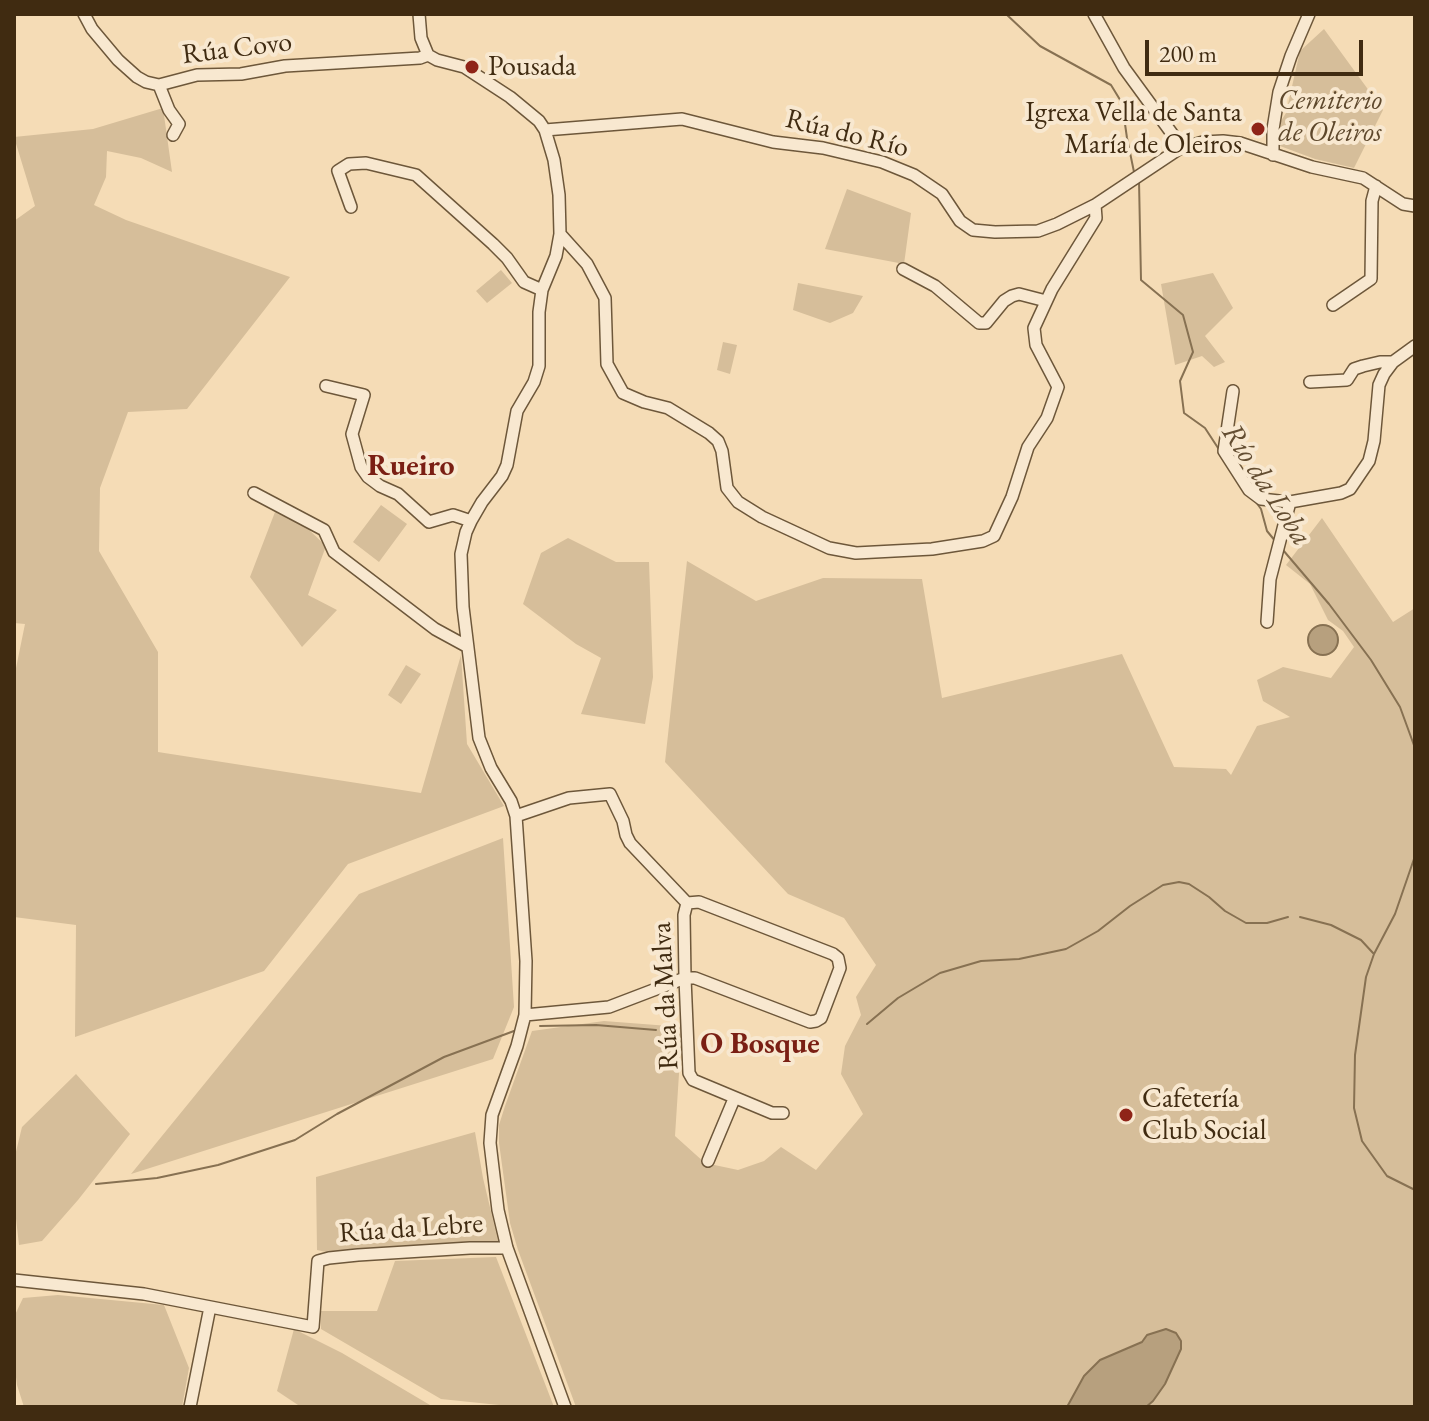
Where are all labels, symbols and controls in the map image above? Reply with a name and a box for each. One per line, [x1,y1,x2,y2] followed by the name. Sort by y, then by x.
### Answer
[1149,24,1367,74] scale bar
[180,26,294,72] street label: Rúa Covo
[1159,38,1217,69] text: 200 m
[488,50,576,84] place label: Pousada
[463,58,481,76] marker: Pousada
[1278,84,1382,150] park label: Cemiterio de Oleiros
[1025,96,1242,162] place label: Igrexa Vella de Santa María de Oleiros
[782,102,912,166] street label: Rúa do Río
[1249,120,1267,138] marker: Igrexa Vella de Santa María de Oleiros
[1213,417,1319,553] water label: Río da Loba
[367,449,455,485] district label: Rueiro
[645,921,687,1071] street label: Rúa da Malva
[700,1027,820,1063] district label: O Bosque
[1142,1082,1266,1148] place label: Cafetería Club Social
[1117,1106,1135,1124] marker: Cafetería Club Social
[338,1207,484,1251] street label: Rúa da Lebre

